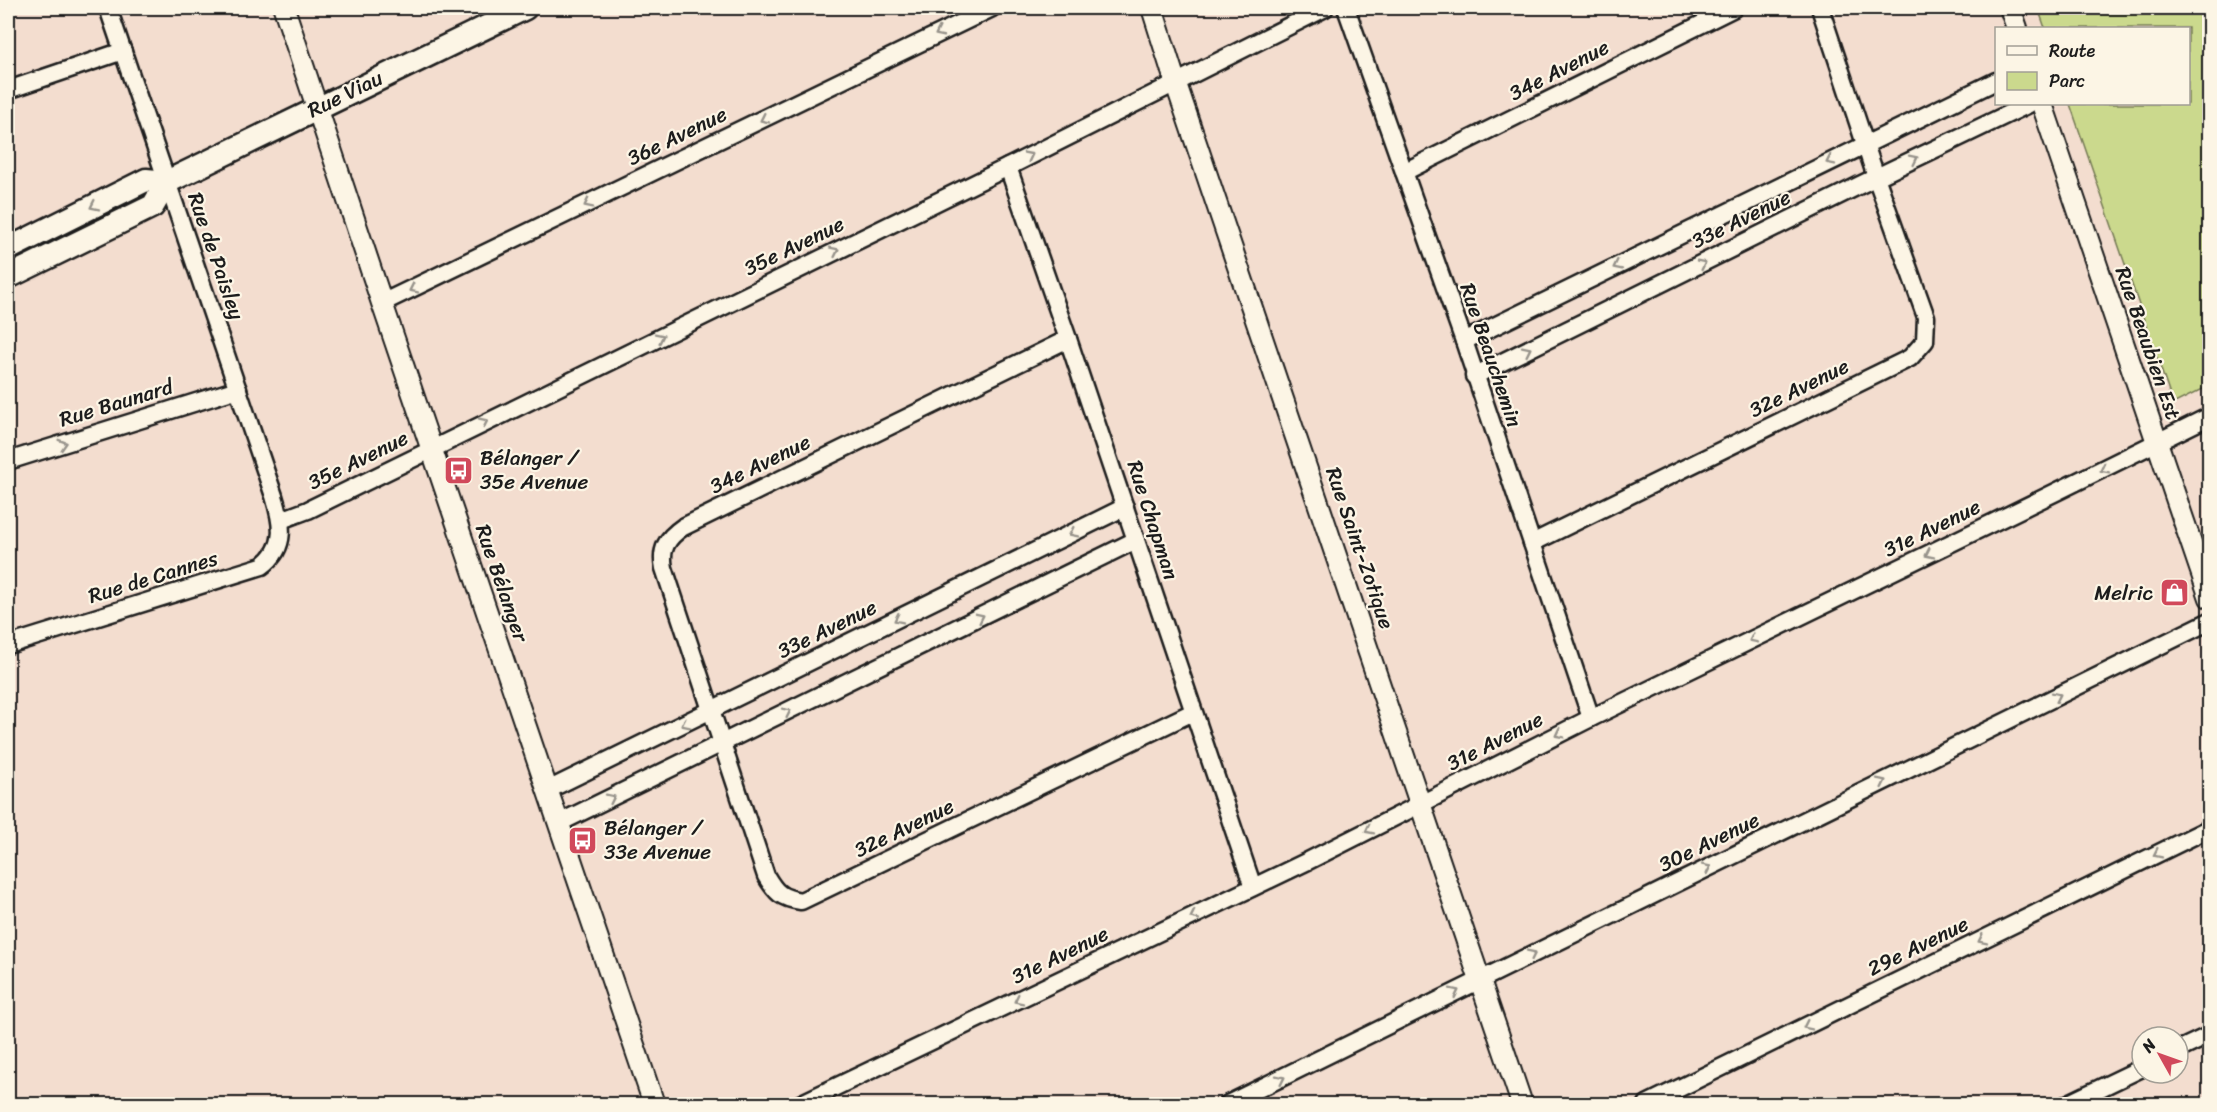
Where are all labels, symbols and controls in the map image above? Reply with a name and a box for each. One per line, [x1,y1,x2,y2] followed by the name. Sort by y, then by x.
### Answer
[935,26,946,38] one-way arrow
[1995,27,2190,105] legend
[1502,28,1616,112] street label: 34e Avenue
[2049,35,2096,67] text: Route
[301,59,390,129] street label: Rue Viau
[2049,65,2085,97] text: Parc
[620,95,734,177] street label: 36e Avenue
[759,111,770,123] one-way arrow
[1023,152,1034,164] one-way arrow
[1826,154,1837,166] one-way arrow
[1908,154,1919,166] one-way arrow
[1685,178,1798,260] street label: 33e Avenue
[176,187,256,325] street label: Rue de Paisley
[584,196,595,208] one-way arrow
[89,199,100,210] one-way arrow
[737,205,851,287] street label: 35e Avenue
[828,247,839,259] one-way arrow
[1613,258,1624,270] one-way arrow
[1695,259,1706,271] one-way arrow
[2104,261,2192,425] street label: Rue Beaubien Est
[1449,278,1533,432] street label: Rue Beauchemin
[408,281,419,293] one-way arrow
[653,332,664,344] one-way arrow
[1520,346,1531,358] one-way arrow
[1742,347,1856,429] street label: 32e Avenue
[54,367,179,438] street label: Rue Baunard
[478,418,489,430] one-way arrow
[301,419,415,501] street label: 35e Avenue
[703,423,817,505] street label: 34e Avenue
[57,439,68,451] one-way arrow
[480,439,589,501] place label: Bélanger / 35e Avenue
[443,454,475,486] bus stop icon: Bélanger / 35e Avenue
[1116,455,1190,585] street label: Rue Chapman
[2099,461,2110,473] one-way arrow
[1314,462,1406,634] street label: Rue Saint-Zotique
[1877,488,1987,568] street label: 31e Avenue
[464,519,540,648] street label: Rue Bélanger
[1068,525,1079,537] one-way arrow
[83,539,223,615] street label: Rue de Cannes
[1924,547,1935,559] one-way arrow
[2094,574,2154,612] place label: Melric
[2158,577,2190,609] shop icon: Melric
[771,588,884,670] street label: 33e Avenue
[893,612,904,624] one-way arrow
[974,612,985,624] one-way arrow
[1749,632,1760,644] one-way arrow
[2050,691,2061,703] one-way arrow
[1440,700,1550,782] street label: 31e Avenue
[780,708,791,720] one-way arrow
[681,717,692,729] one-way arrow
[1555,727,1566,739] one-way arrow
[1875,778,1886,789] one-way arrow
[847,787,961,869] street label: 32e Avenue
[605,793,616,805] one-way arrow
[1652,801,1766,883] street label: 30e Avenue
[604,809,711,871] place label: Bélanger / 33e Avenue
[1365,823,1375,834] one-way arrow
[567,824,599,856] bus stop icon: Bélanger / 33e Avenue
[2152,847,2163,858] one-way arrow
[1701,864,1712,876] one-way arrow
[1861,905,1975,987] street label: 29e Avenue
[1189,908,1200,920] one-way arrow
[1005,915,1115,995] street label: 31e Avenue
[1977,933,1988,944] one-way arrow
[1526,950,1537,962] one-way arrow
[1449,987,1460,999] one-way arrow
[1013,993,1024,1005] one-way arrow
[1802,1019,1813,1030] one-way arrow
[2130,1025,2190,1085] north arrow
[2134,1031,2164,1060] text: N
[1274,1074,1285,1086] one-way arrow

